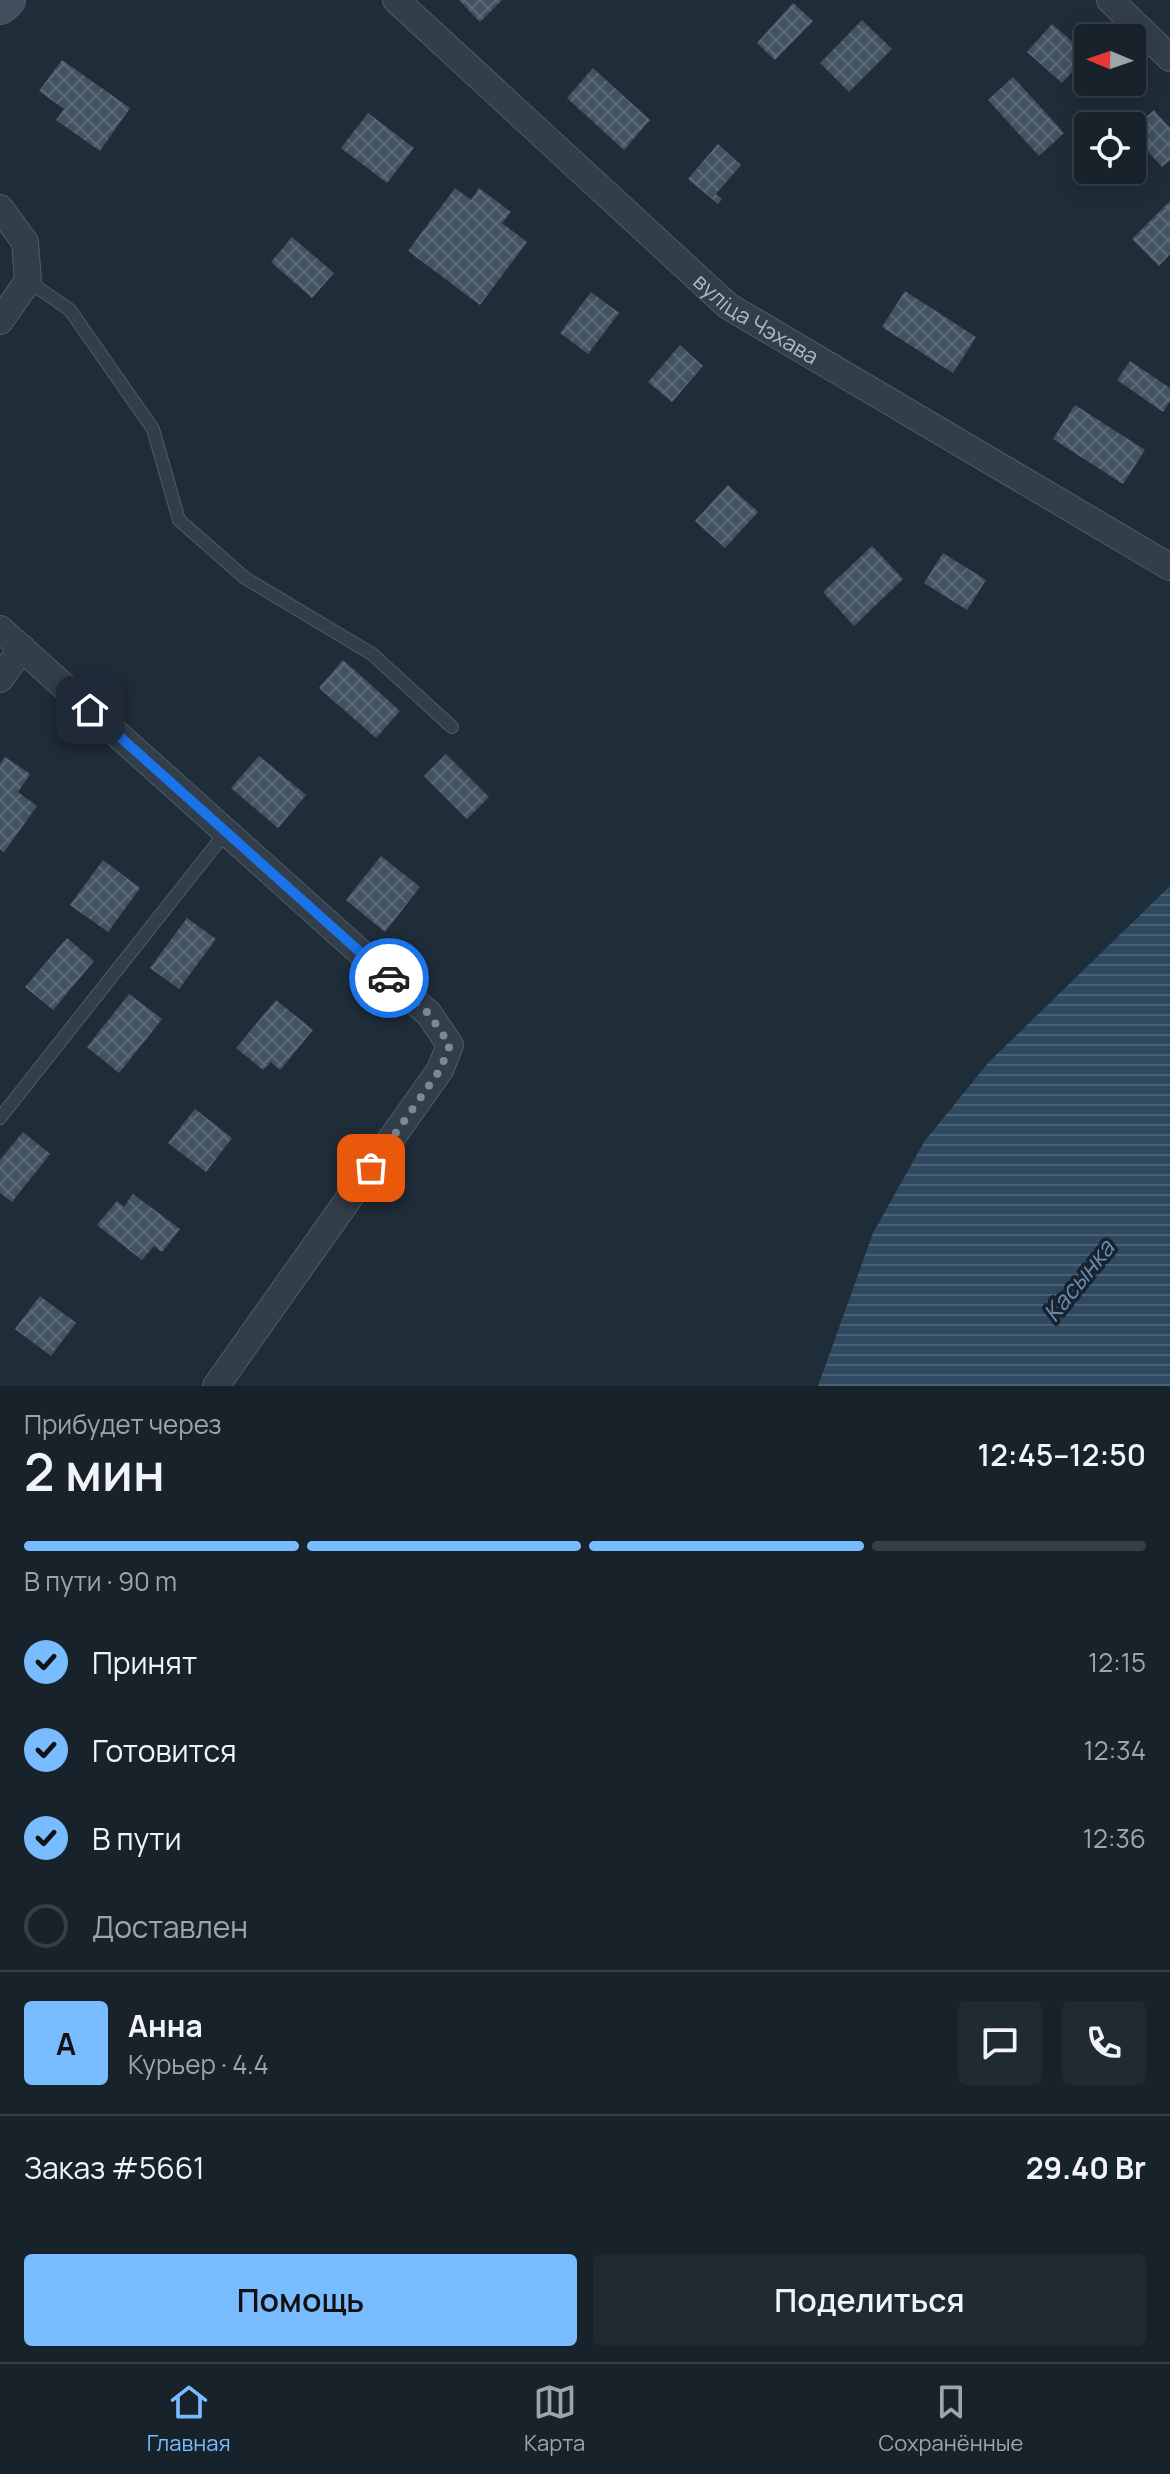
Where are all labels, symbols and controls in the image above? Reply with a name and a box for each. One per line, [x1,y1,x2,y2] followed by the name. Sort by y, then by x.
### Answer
[1074,24,1146,96] north arrow
[1074,24,1146,184] map controls
[1074,112,1146,184] button: locate
[687,267,824,371] street label: вуліца Чэхава
[56,676,124,744] pin
[68,688,112,732] icon: home
[349,938,429,1018] courier
[367,956,411,1000] icon: car
[337,1134,405,1202] pin
[349,1146,393,1190] icon: bag
[1035,1231,1122,1328] water label: Касынка
[24,1406,222,1442] text: Прибудет через
[978,1434,1146,1475] text: 12:45–12:50
[24,1436,165,1507] text: 2 мин
[24,1563,177,1599] text: В пути · 90 m
[24,1640,68,1684] icon: check
[92,1642,197,1683] text: Принят
[1088,1644,1146,1680] text: 12:15
[24,1728,68,1772] icon: check
[92,1730,237,1771] text: Готовится
[1084,1732,1146,1768] text: 12:34
[24,1816,68,1860] icon: check
[92,1818,182,1859] text: В пути
[1083,1820,1146,1856] text: 12:36
[92,1906,248,1947] text: Доставлен
[958,2001,1042,2085] button: chat
[1062,2001,1146,2085] button: phone
[128,2005,203,2046] text: Анна
[56,2023,76,2064] text: А
[128,2046,269,2082] text: Курьер · 4.4
[24,2147,205,2188] text: Заказ #5661
[1026,2147,1146,2188] text: 29.40 Br
[24,2254,577,2346] button: Помощь
[593,2254,1146,2346] button: Поделиться
[147,2380,231,2458] tab: Главная
[524,2380,585,2458] tab: Карта
[878,2380,1023,2458] tab: Сохранённые

